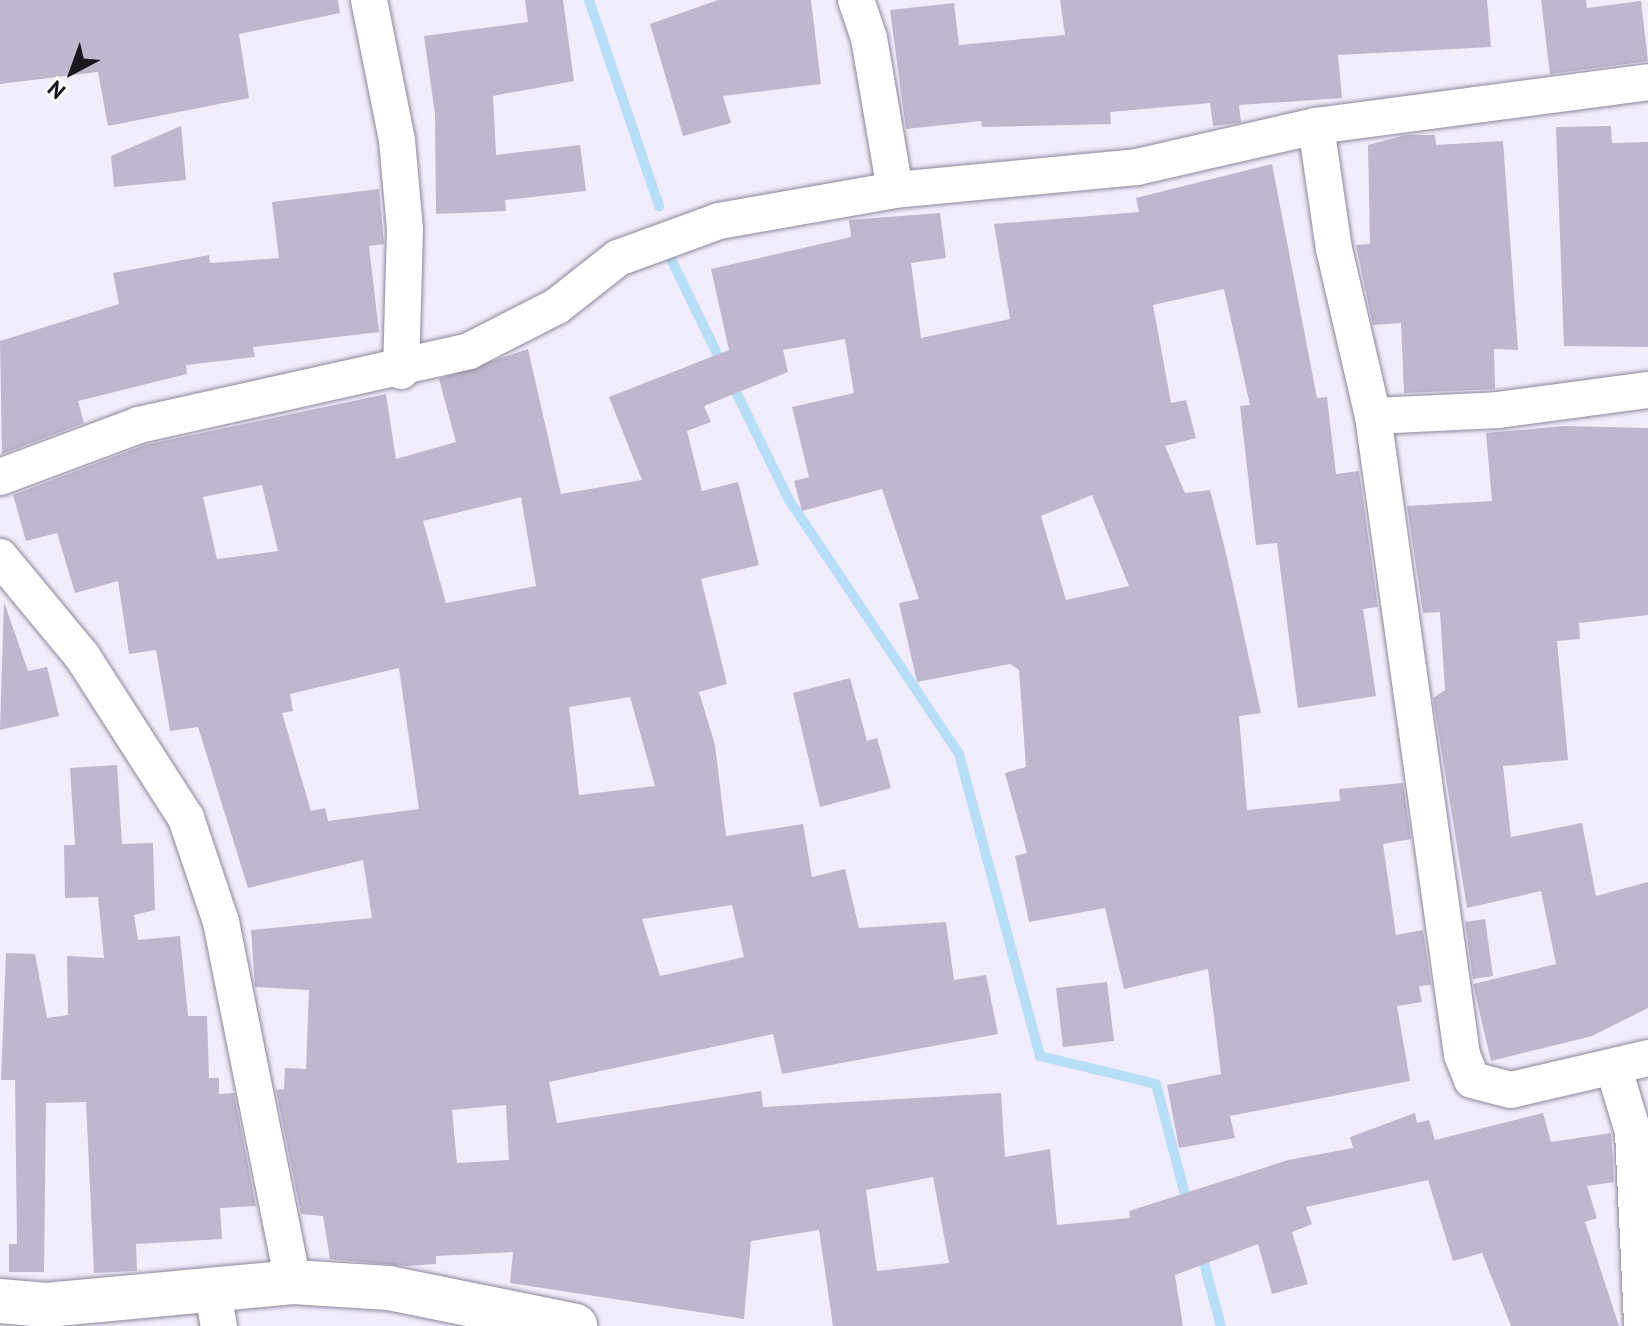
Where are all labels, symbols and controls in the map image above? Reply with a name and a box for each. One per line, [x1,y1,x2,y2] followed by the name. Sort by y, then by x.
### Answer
[32,32,112,112] north arrow
[42,75,71,105] text: N

